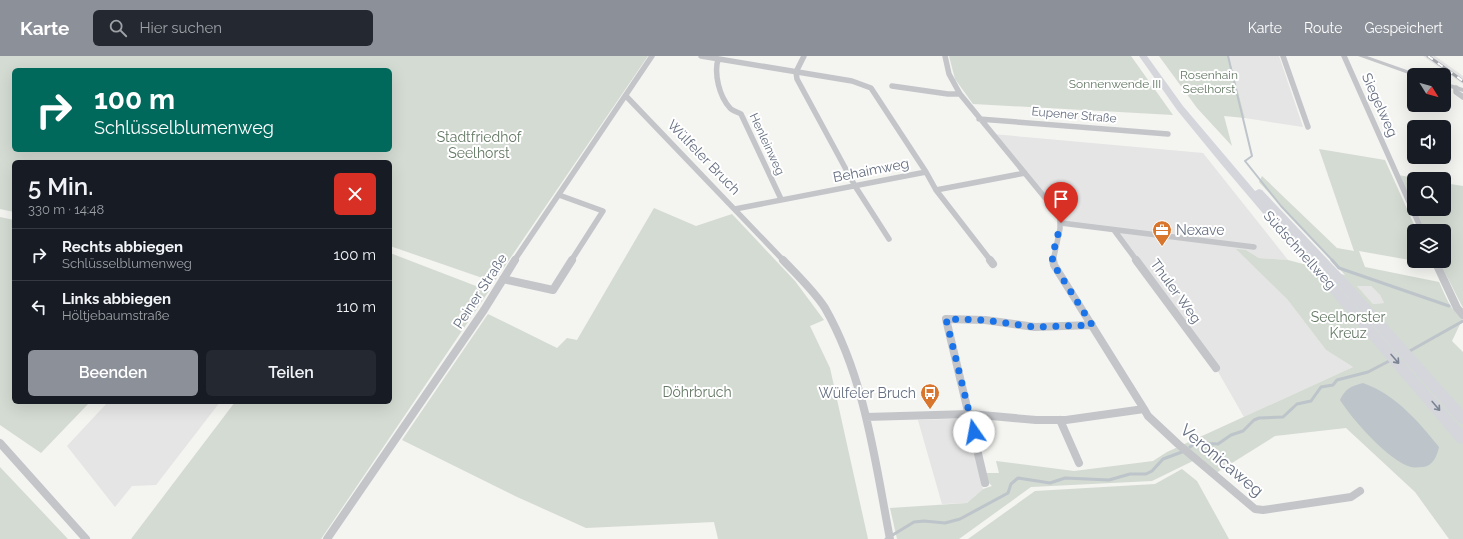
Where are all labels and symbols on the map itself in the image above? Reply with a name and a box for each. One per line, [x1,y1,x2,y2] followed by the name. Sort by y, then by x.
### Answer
[1180,68,1238,96] park label: Rosenhain Seelhorst
[1407,68,1451,112] north arrow
[1359,71,1401,139] street label: Siegelweg
[1069,77,1161,91] park label: Sonnenwende III
[1031,104,1117,126] street label: Eupener Straße
[747,111,787,177] street label: Henleinweg
[664,116,744,198] street label: Wülfeler Bruch
[437,129,523,161] park label: Stadtfriedhof Seelhorst
[832,155,910,185] street label: Behaimweg
[1044,182,1078,223] pin
[1261,208,1339,292] street label: Südschnellweg
[1151,219,1173,247] office icon: Nexave
[1176,222,1224,238] place label: Nexave
[450,251,510,331] street label: Peiner Straße
[1147,256,1205,326] street label: Thuler Weg
[1311,309,1385,341] park label: Seelhorster Kreuz
[1391,353,1400,364] one-way arrow
[919,382,941,410] bus stop icon: Wülfeler Bruch
[662,384,732,400] park label: Döhrbruch
[819,385,916,401] place label: Wülfeler Bruch
[1431,401,1440,412] one-way arrow
[953,411,995,453] position arrow
[1176,420,1268,500] street label: Veronicaweg

